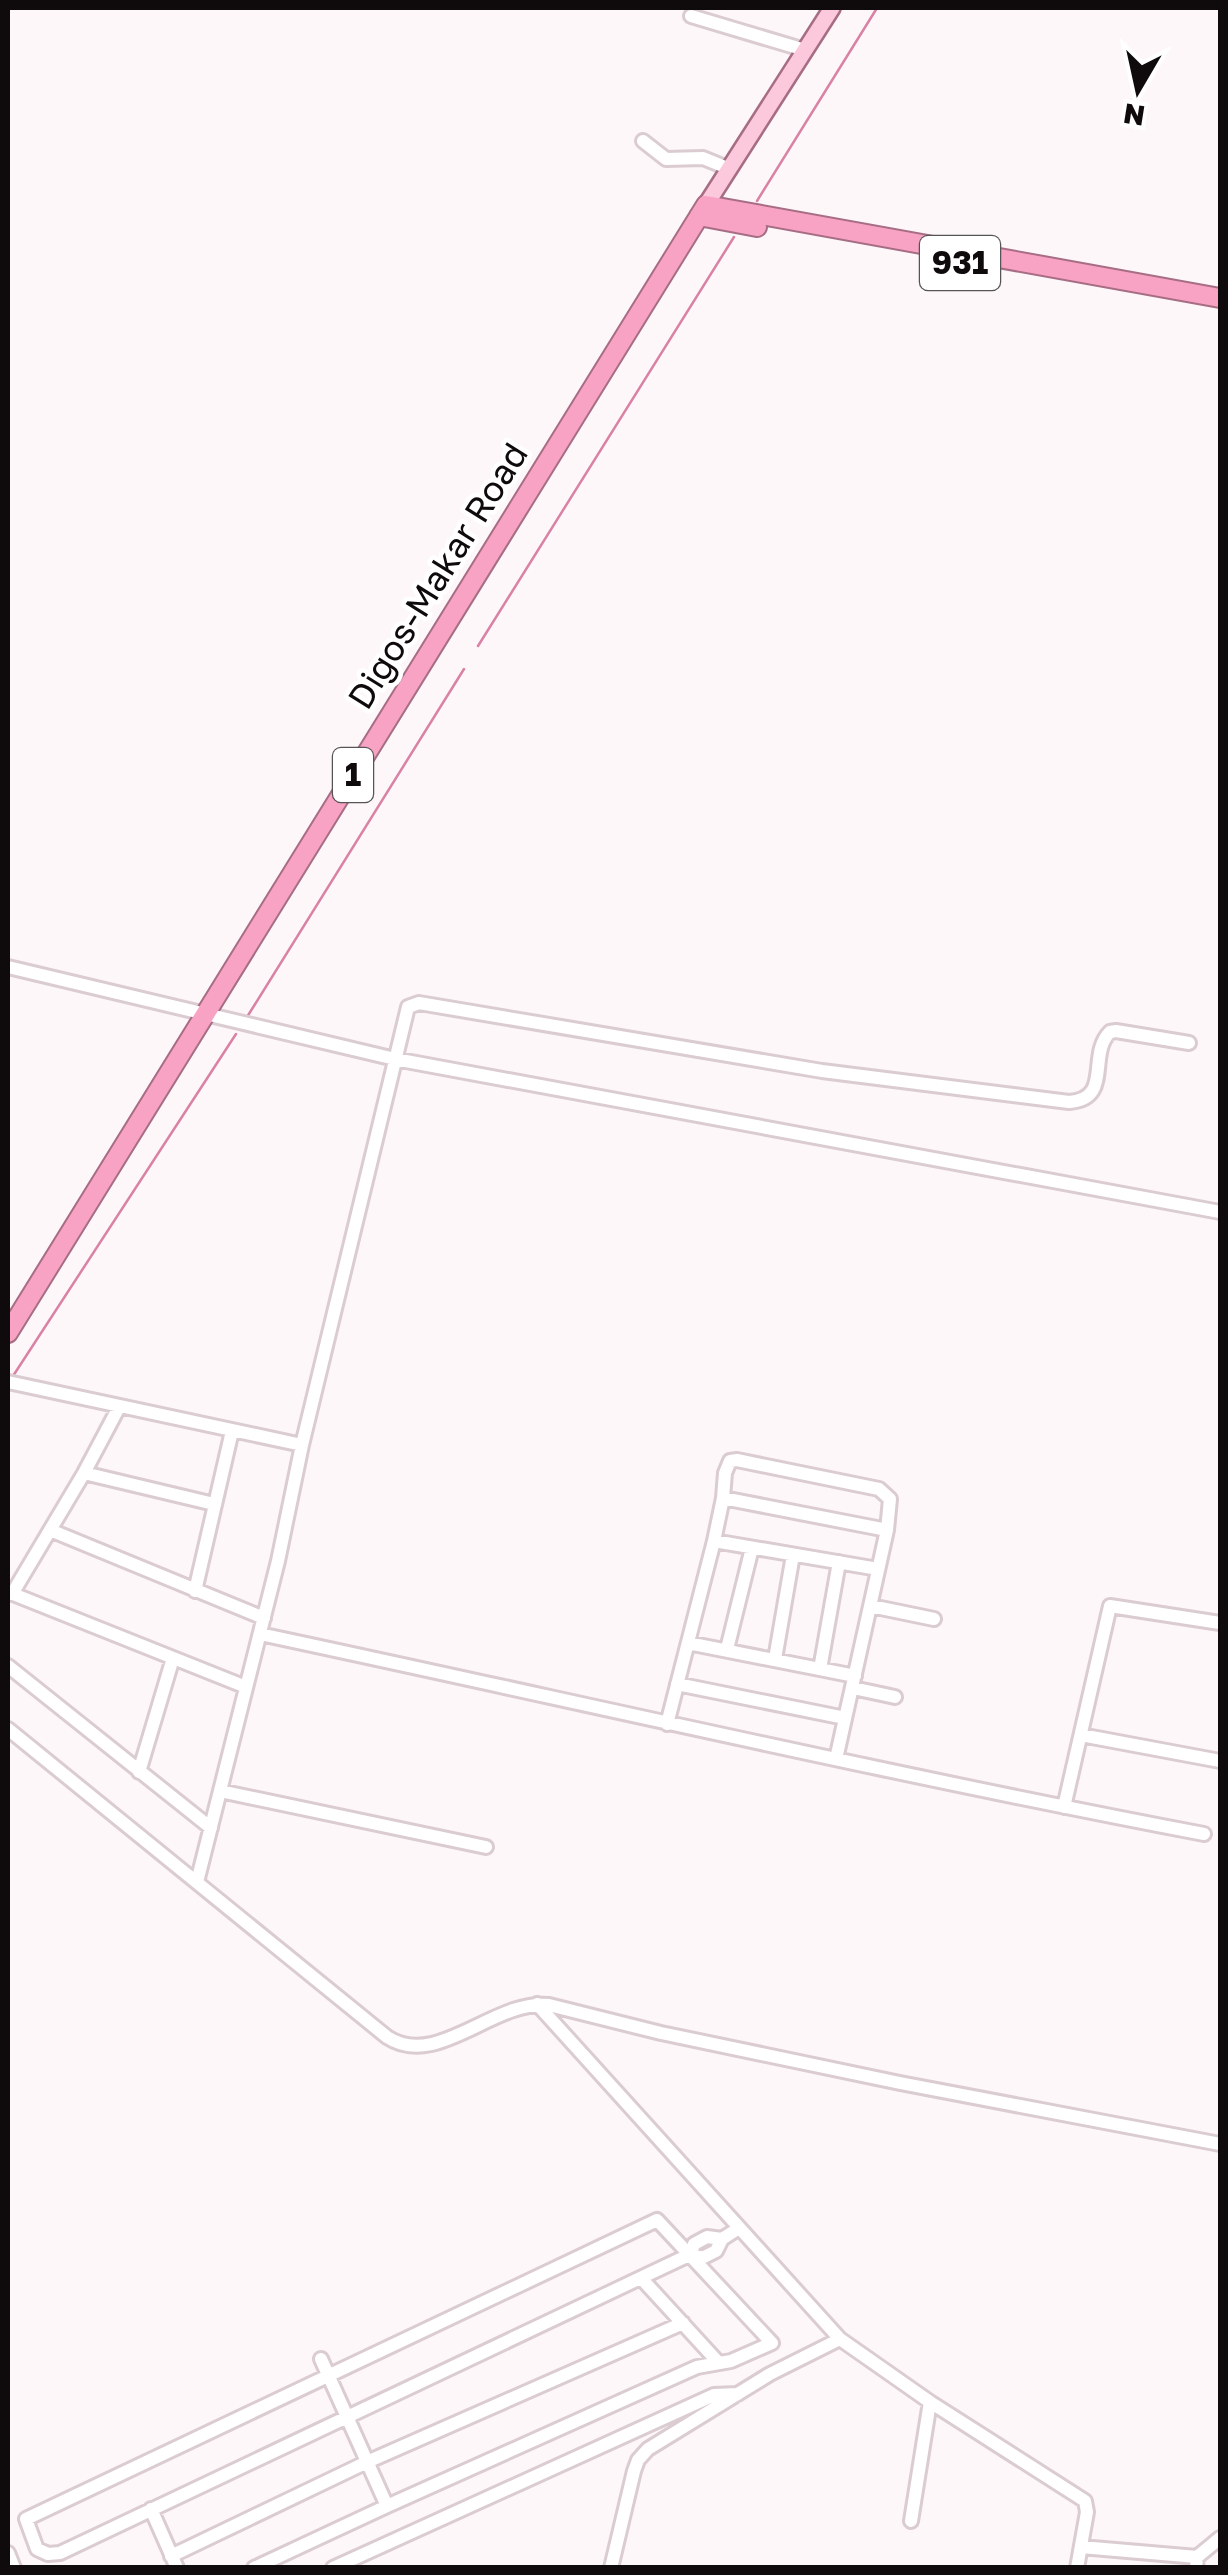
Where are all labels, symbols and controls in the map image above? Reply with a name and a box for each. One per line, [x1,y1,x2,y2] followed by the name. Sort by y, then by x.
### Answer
[1088,40,1188,140] north arrow
[1121,97,1147,133] text: N
[920,236,1000,290] road number: 931
[338,435,536,716] street label: Digos-Makar Road
[333,748,373,802] road number: 1

